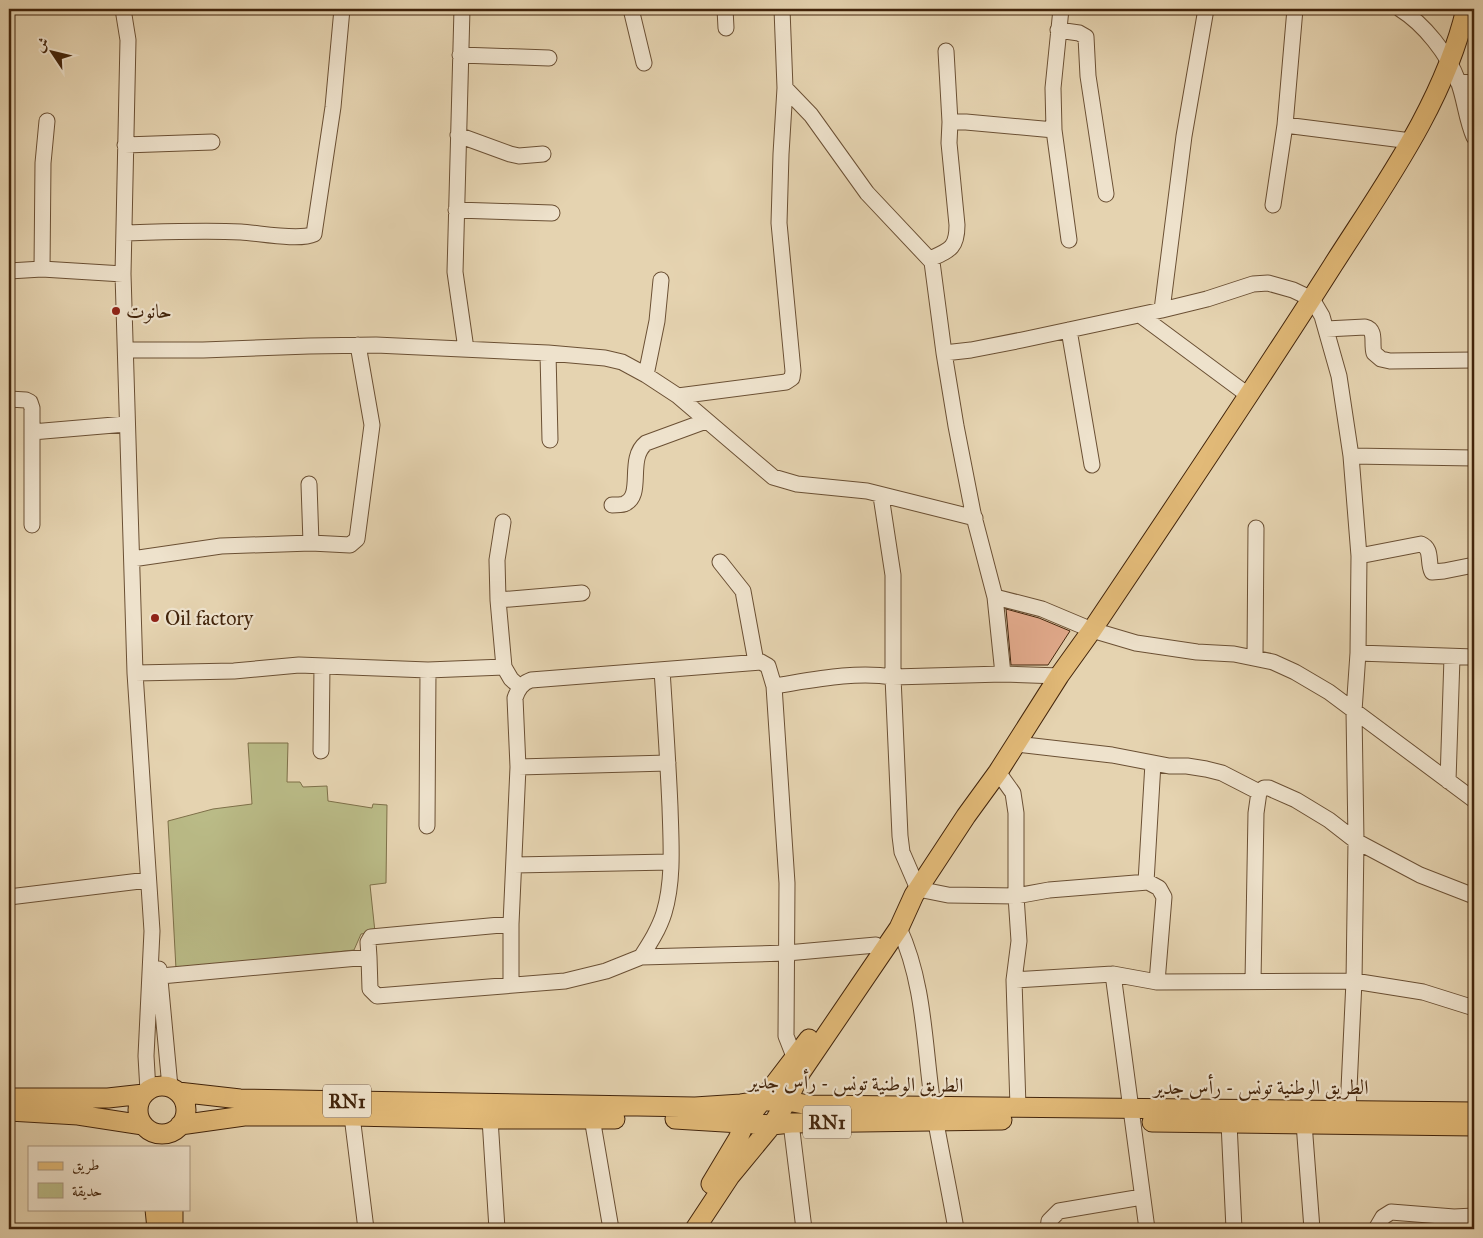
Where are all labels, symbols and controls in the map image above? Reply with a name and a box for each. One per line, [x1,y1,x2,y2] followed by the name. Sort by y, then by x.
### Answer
[28,28,78,78] north arrow
[31,34,53,55] text: ش
[126,299,172,324] place label: حانوت
[110,305,122,317] marker: حانوت
[165,606,254,630] place label: Oil factory
[149,612,161,624] marker: Oil factory
[746,1067,964,1099] street label: الطريق الوطنية تونس - رأس جدير
[1151,1073,1369,1101] street label: الطريق الوطنية تونس - رأس جدير
[323,1084,371,1118] road number: RN1
[803,1106,851,1138] road number: RN1
[28,1146,190,1210] legend
[72,1156,99,1175] text: طريق
[72,1182,102,1200] text: حديقة

